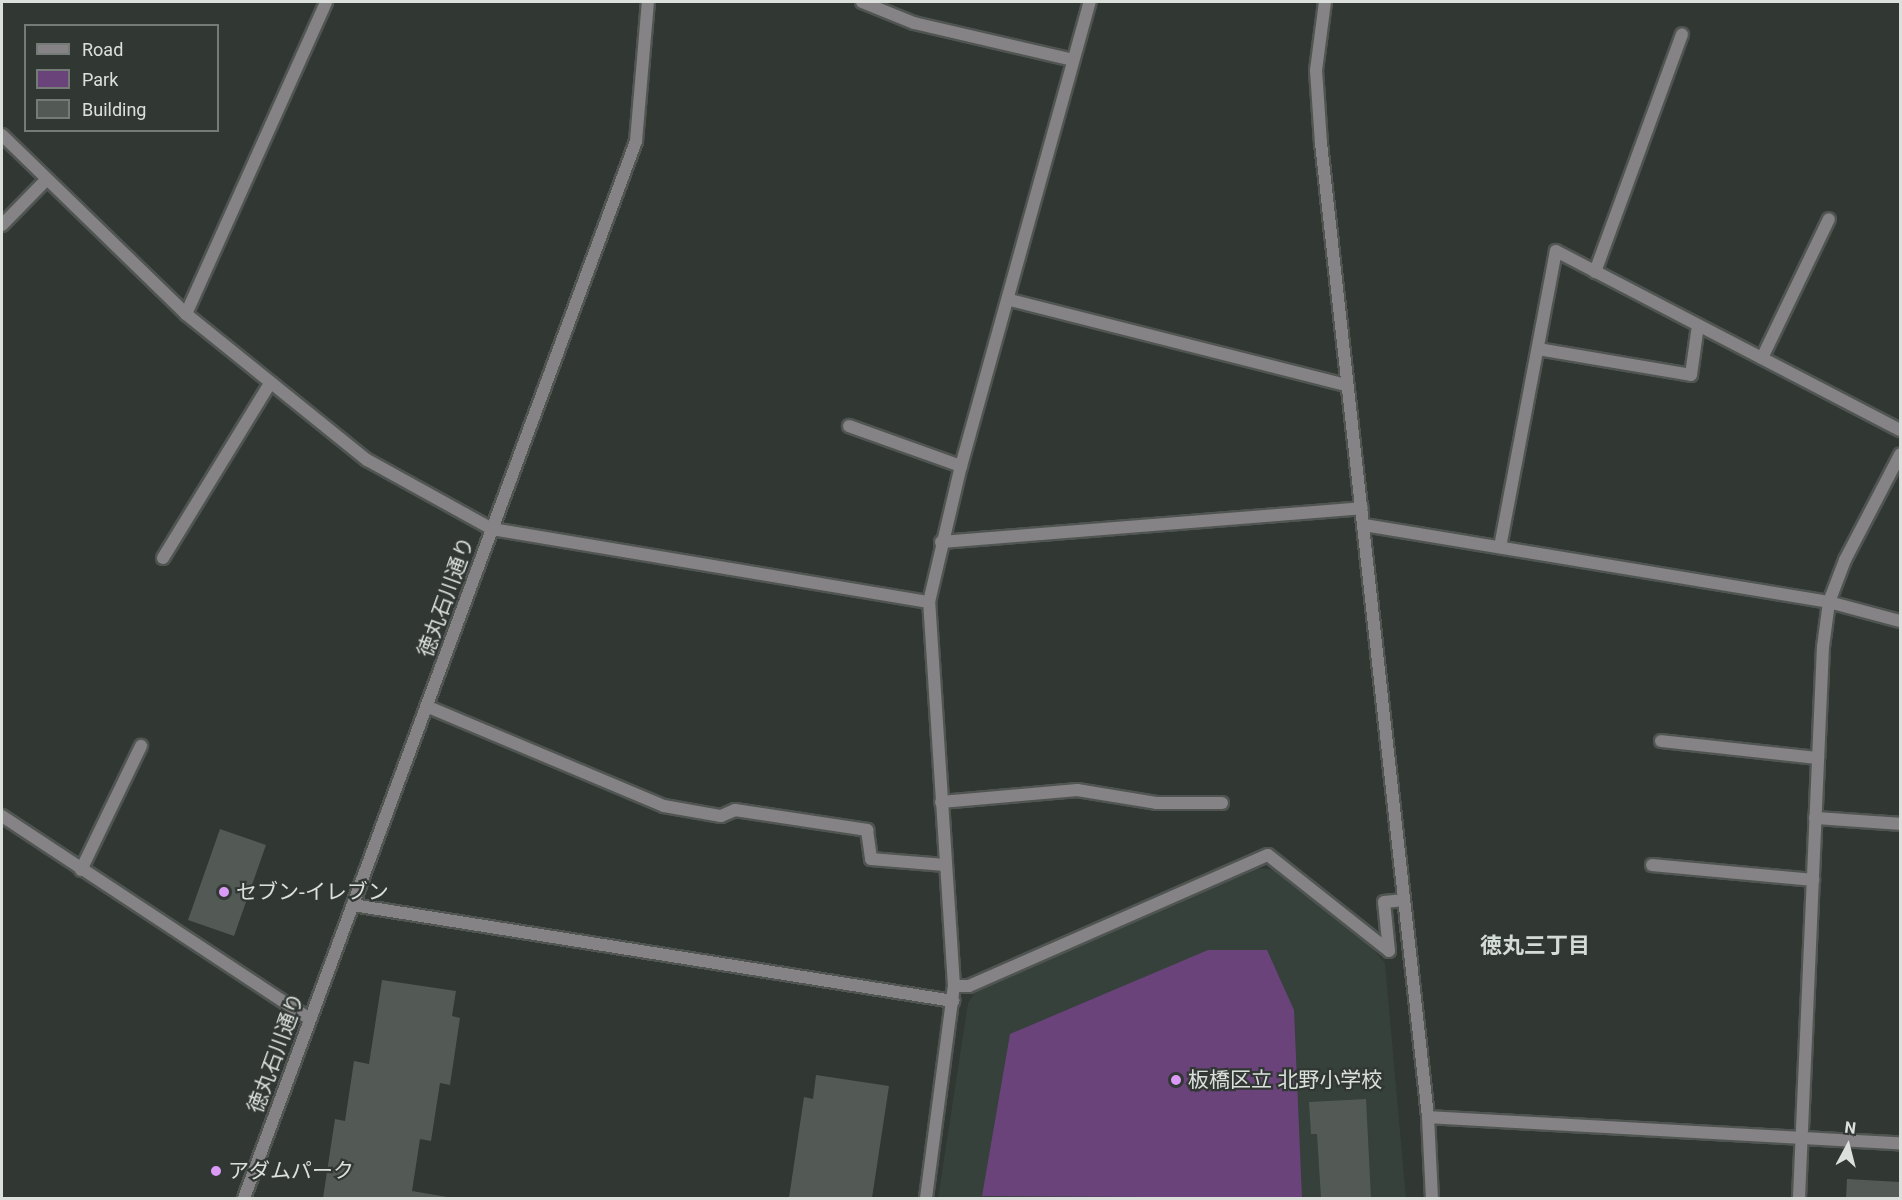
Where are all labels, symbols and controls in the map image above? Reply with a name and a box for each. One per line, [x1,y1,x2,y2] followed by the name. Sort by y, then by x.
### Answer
[24,24,219,132] legend
[82,39,123,60] text: Road
[82,69,118,90] text: Park
[82,99,146,120] text: Building
[413,533,479,661] street label: 徳丸石川通り
[236,879,389,905] place label: セブン-イレブン
[217,885,231,899] marker: セブン-イレブン
[1480,933,1590,959] district label: 徳丸三丁目
[243,989,309,1117] street label: 徳丸石川通り
[1188,1067,1382,1093] place label: 板橋区立 北野小学校
[1169,1073,1183,1087] marker: 板橋区立 北野小学校
[1818,1116,1878,1176] north arrow
[1843,1118,1857,1138] text: N
[228,1158,354,1184] place label: アダムパーク
[209,1164,223,1178] marker: アダムパーク

